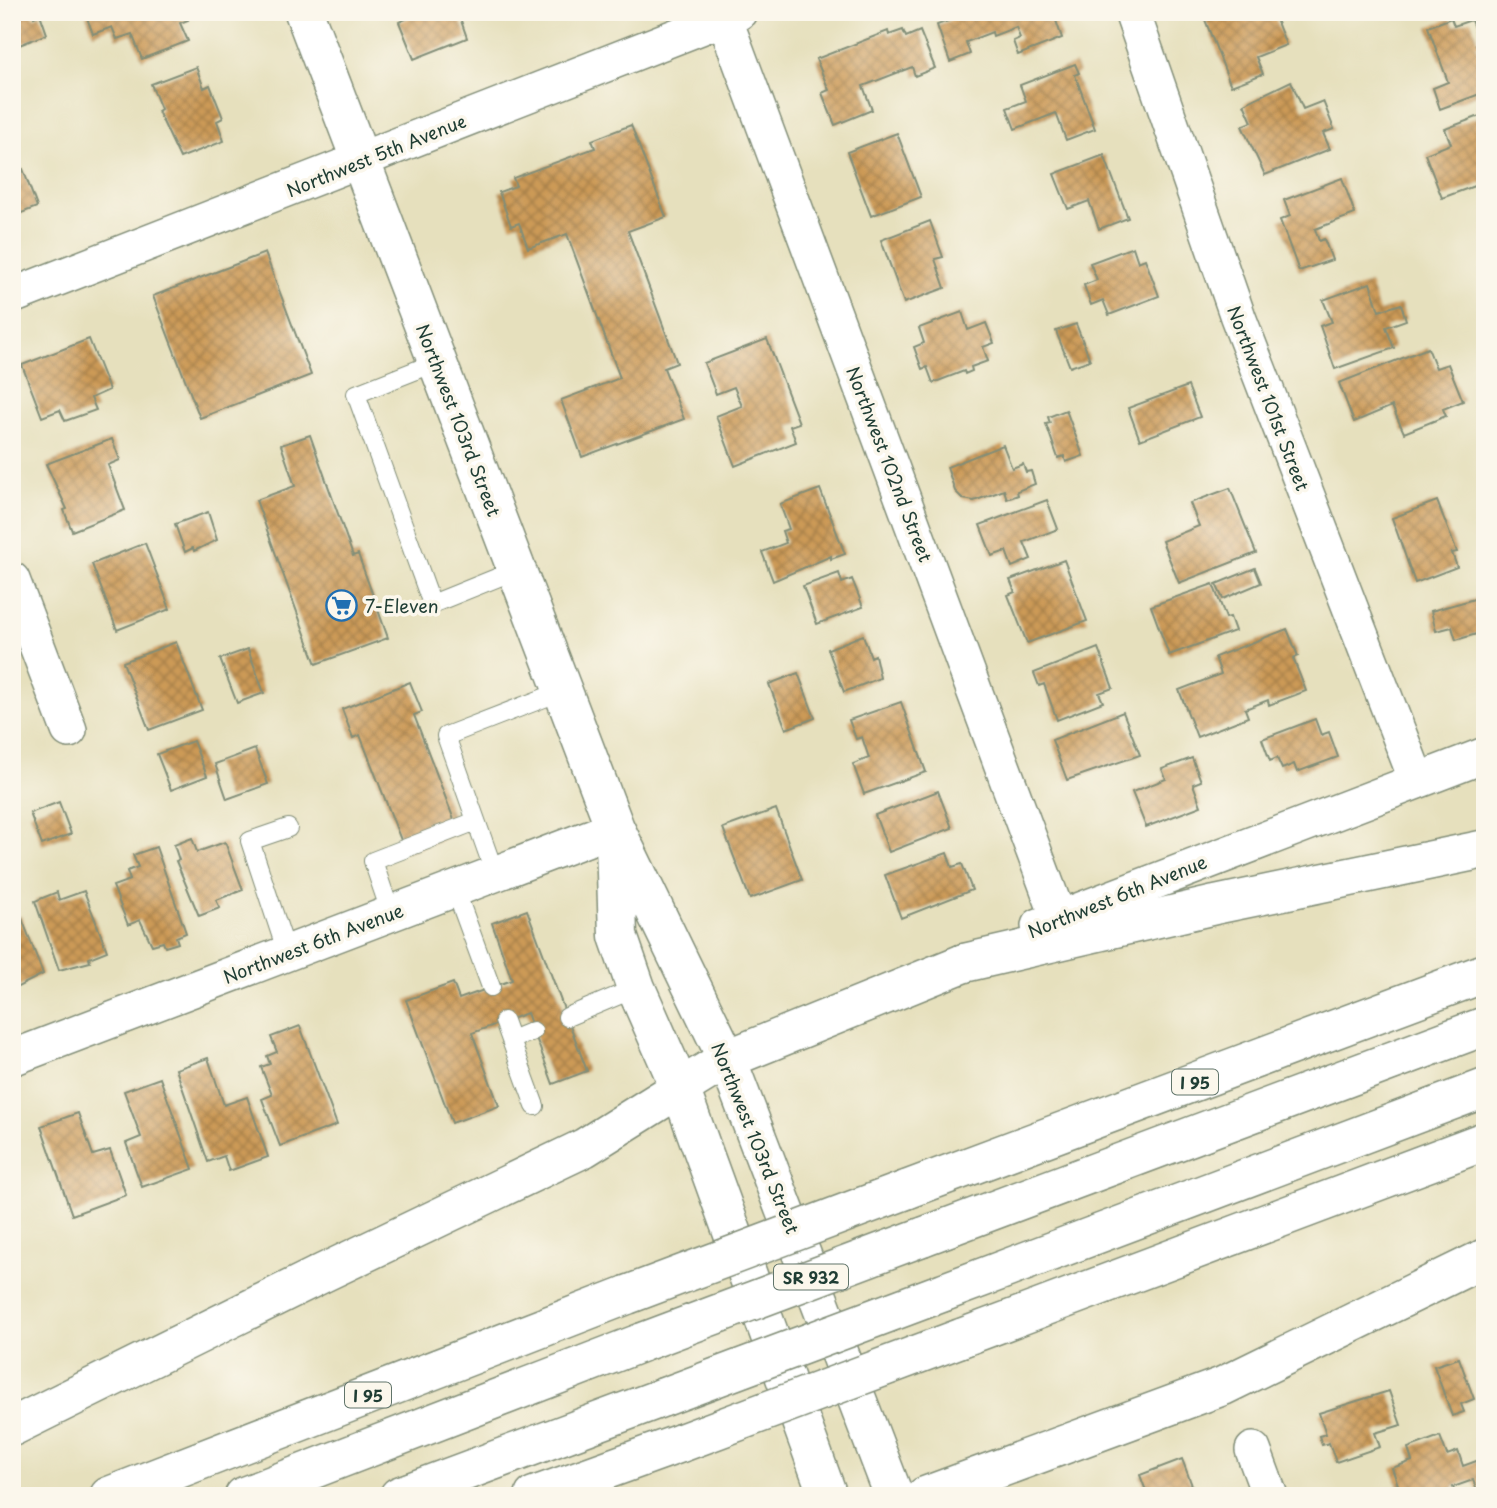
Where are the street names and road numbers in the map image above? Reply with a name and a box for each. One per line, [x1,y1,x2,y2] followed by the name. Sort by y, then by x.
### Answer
[282,107,470,203] street label: Northwest 5th Avenue
[1221,301,1317,495] street label: Northwest 101st Street
[410,320,508,520] street label: Northwest 103rd Street
[840,362,940,566] street label: Northwest 102nd Street
[1023,848,1211,944] street label: Northwest 6th Avenue
[219,896,407,990] street label: Northwest 6th Avenue
[705,1038,807,1238] street label: Northwest 103rd Street
[1172,1070,1218,1094] road number: I 95
[774,1264,848,1289] road number: SR 932
[345,1382,391,1408] road number: I 95

